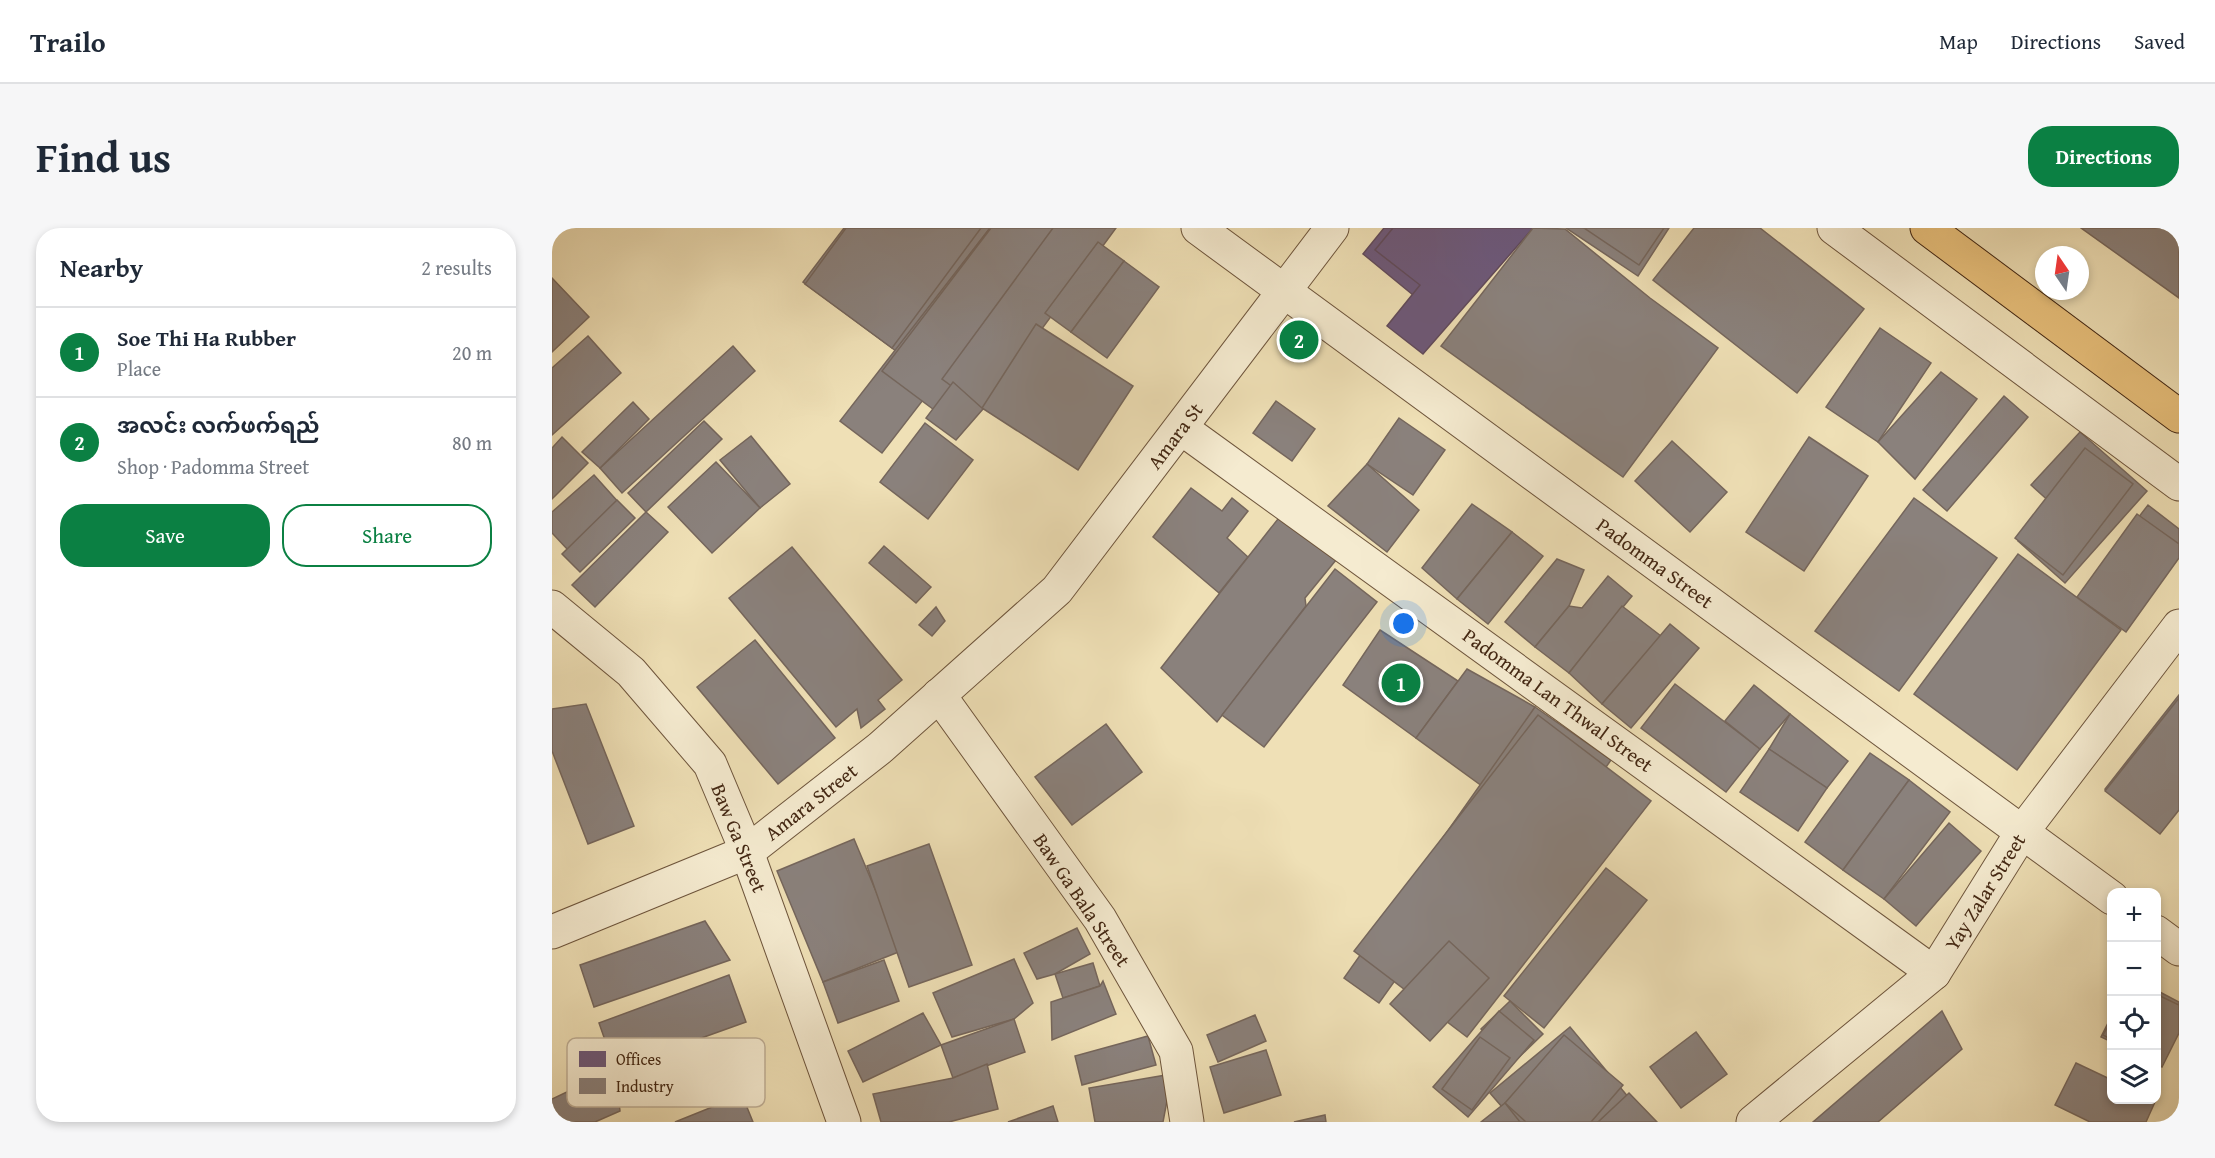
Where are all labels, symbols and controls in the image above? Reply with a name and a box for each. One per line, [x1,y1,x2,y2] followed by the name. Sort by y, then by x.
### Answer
[30,21,106,62] text: Trailo
[1939,26,1978,57] text: Map
[2011,26,2101,57] text: Directions
[2134,26,2185,57] text: Saved
[36,126,171,187] text: Find us
[2028,126,2179,187] button: Directions
[2035,246,2089,300] north arrow
[60,248,143,287] text: Nearby
[421,253,492,282] text: 2 results
[1280,318,1318,362] pin: 2
[117,322,296,354] text: Soe Thi Ha Rubber
[74,338,85,367] text: 1
[452,338,492,367] text: 20 m
[117,354,161,383] text: Place
[1140,396,1209,475] street label: Amara St
[117,409,319,441] text: အလင်း လက်ဖက်ရည်
[74,428,85,457] text: 2
[452,428,492,457] text: 80 m
[117,452,309,481] text: Shop · Padomma Street
[60,504,270,567] button: Save
[282,504,492,567] button: Share
[1591,510,1720,615] street label: Padomma Street
[1389,609,1418,638] your location
[1457,621,1659,779] street label: Padomma Lan Thwal Street
[1382,660,1420,706] pin: 1
[758,756,863,847] street label: Amara Street
[704,779,775,897] street label: Baw Ga Street
[1027,827,1138,972] street label: Baw Ga Bala Street
[1937,828,2032,956] street label: Yay Zalar Street
[2107,888,2161,1104] map controls
[2107,888,2161,942] button: +
[2107,942,2161,996] button: −
[2107,996,2161,1050] button: locate
[567,1038,765,1107] legend
[616,1047,661,1071] text: Offices
[2107,1050,2161,1104] button: layers
[616,1074,674,1098] text: Industry

